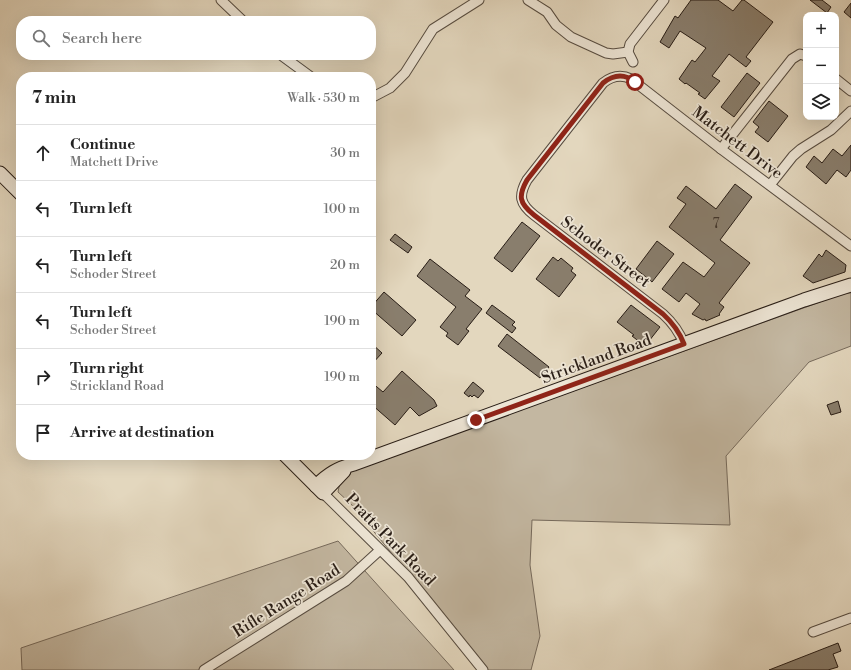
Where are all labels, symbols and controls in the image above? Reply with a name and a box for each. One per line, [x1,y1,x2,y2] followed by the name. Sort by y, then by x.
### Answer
[803,12,839,120] map controls
[803,12,839,48] button: +
[16,16,376,60] search box
[30,27,52,49] icon: search
[62,29,142,48] text: Search here
[803,48,839,84] button: −
[626,73,644,91] route start
[803,84,839,120] button: layers
[32,87,76,109] text: 7 min
[287,90,360,106] text: Walk · 530 m
[688,102,787,183] street label: Matchett Drive
[70,135,135,154] text: Continue
[32,142,54,164] icon: ahead
[330,145,360,161] text: 30 m
[70,154,158,170] text: Matchett Drive
[32,198,54,220] icon: left
[70,199,132,218] text: Turn left
[324,201,360,217] text: 100 m
[557,212,654,292] street label: Schoder Street
[712,215,720,233] house number: 7
[70,247,132,266] text: Turn left
[32,254,54,276] icon: left
[330,257,360,273] text: 20 m
[70,266,157,282] text: Schoder Street
[70,303,132,322] text: Turn left
[32,310,54,332] icon: left
[324,313,360,329] text: 190 m
[70,322,157,338] text: Schoder Street
[539,330,654,388] street label: Strickland Road
[70,359,144,378] text: Turn right
[32,366,54,388] icon: right
[324,369,360,385] text: 190 m
[70,378,164,394] text: Strickland Road
[467,411,485,429] route end
[32,422,54,444] icon: arrive
[70,423,214,442] text: Arrive at destination
[341,489,440,590] street label: Pratts Park Road
[229,560,344,642] street label: Rifle Range Road

